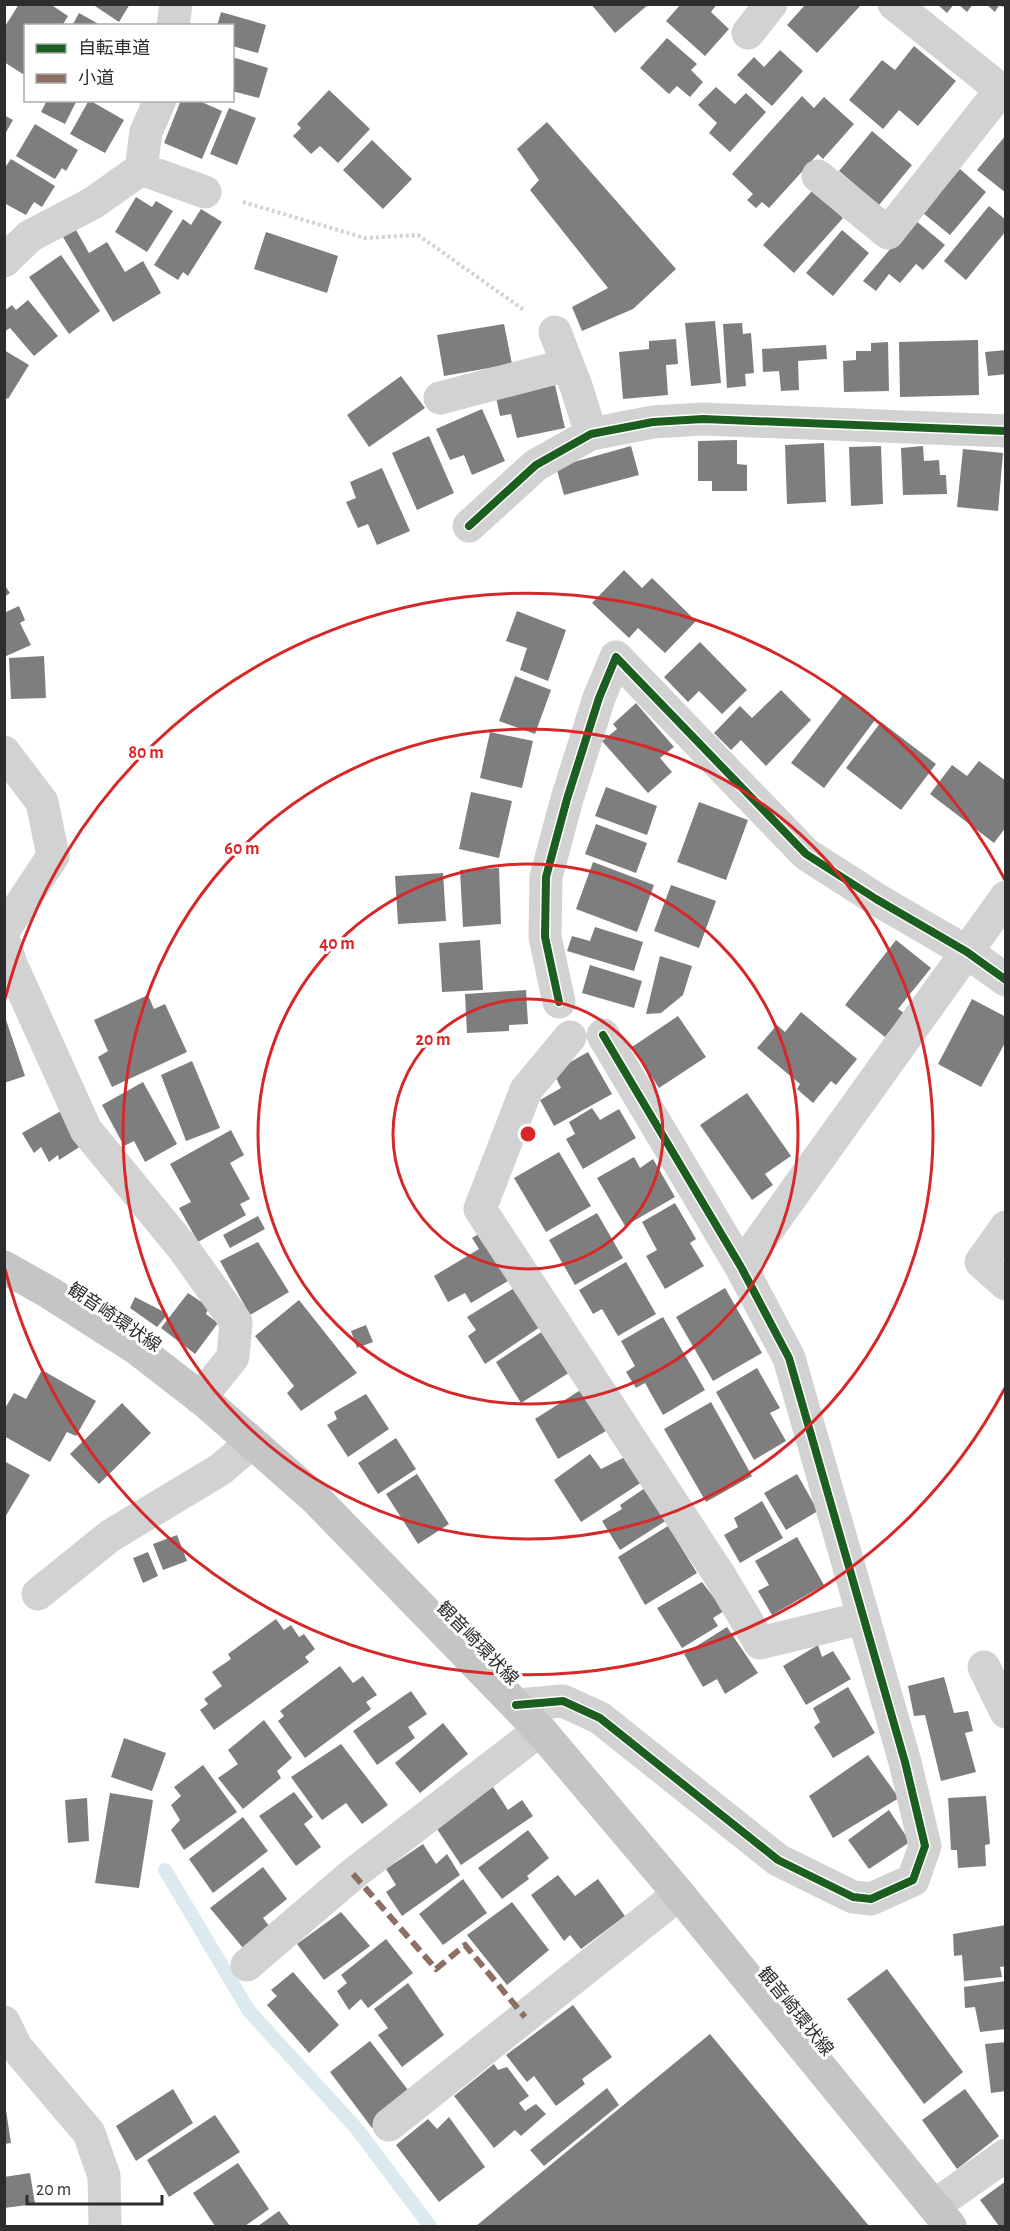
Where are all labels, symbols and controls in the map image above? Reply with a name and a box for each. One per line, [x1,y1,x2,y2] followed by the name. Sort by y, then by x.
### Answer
[24,24,234,102] legend
[78,38,150,58] text: 自転車道
[78,68,114,88] text: 小道
[128,744,164,762] text: 80 m
[224,840,260,858] text: 60 m
[319,935,355,953] text: 40 m
[415,1031,451,1049] text: 20 m
[518,1124,538,1144] centre of rings
[64,1279,165,1356] street label: 観音崎環状線
[433,1598,522,1689] street label: 観音崎環状線
[754,1963,838,2060] street label: 観音崎環状線
[27,2168,162,2206] scale bar
[36,2181,71,2199] text: 20 m

